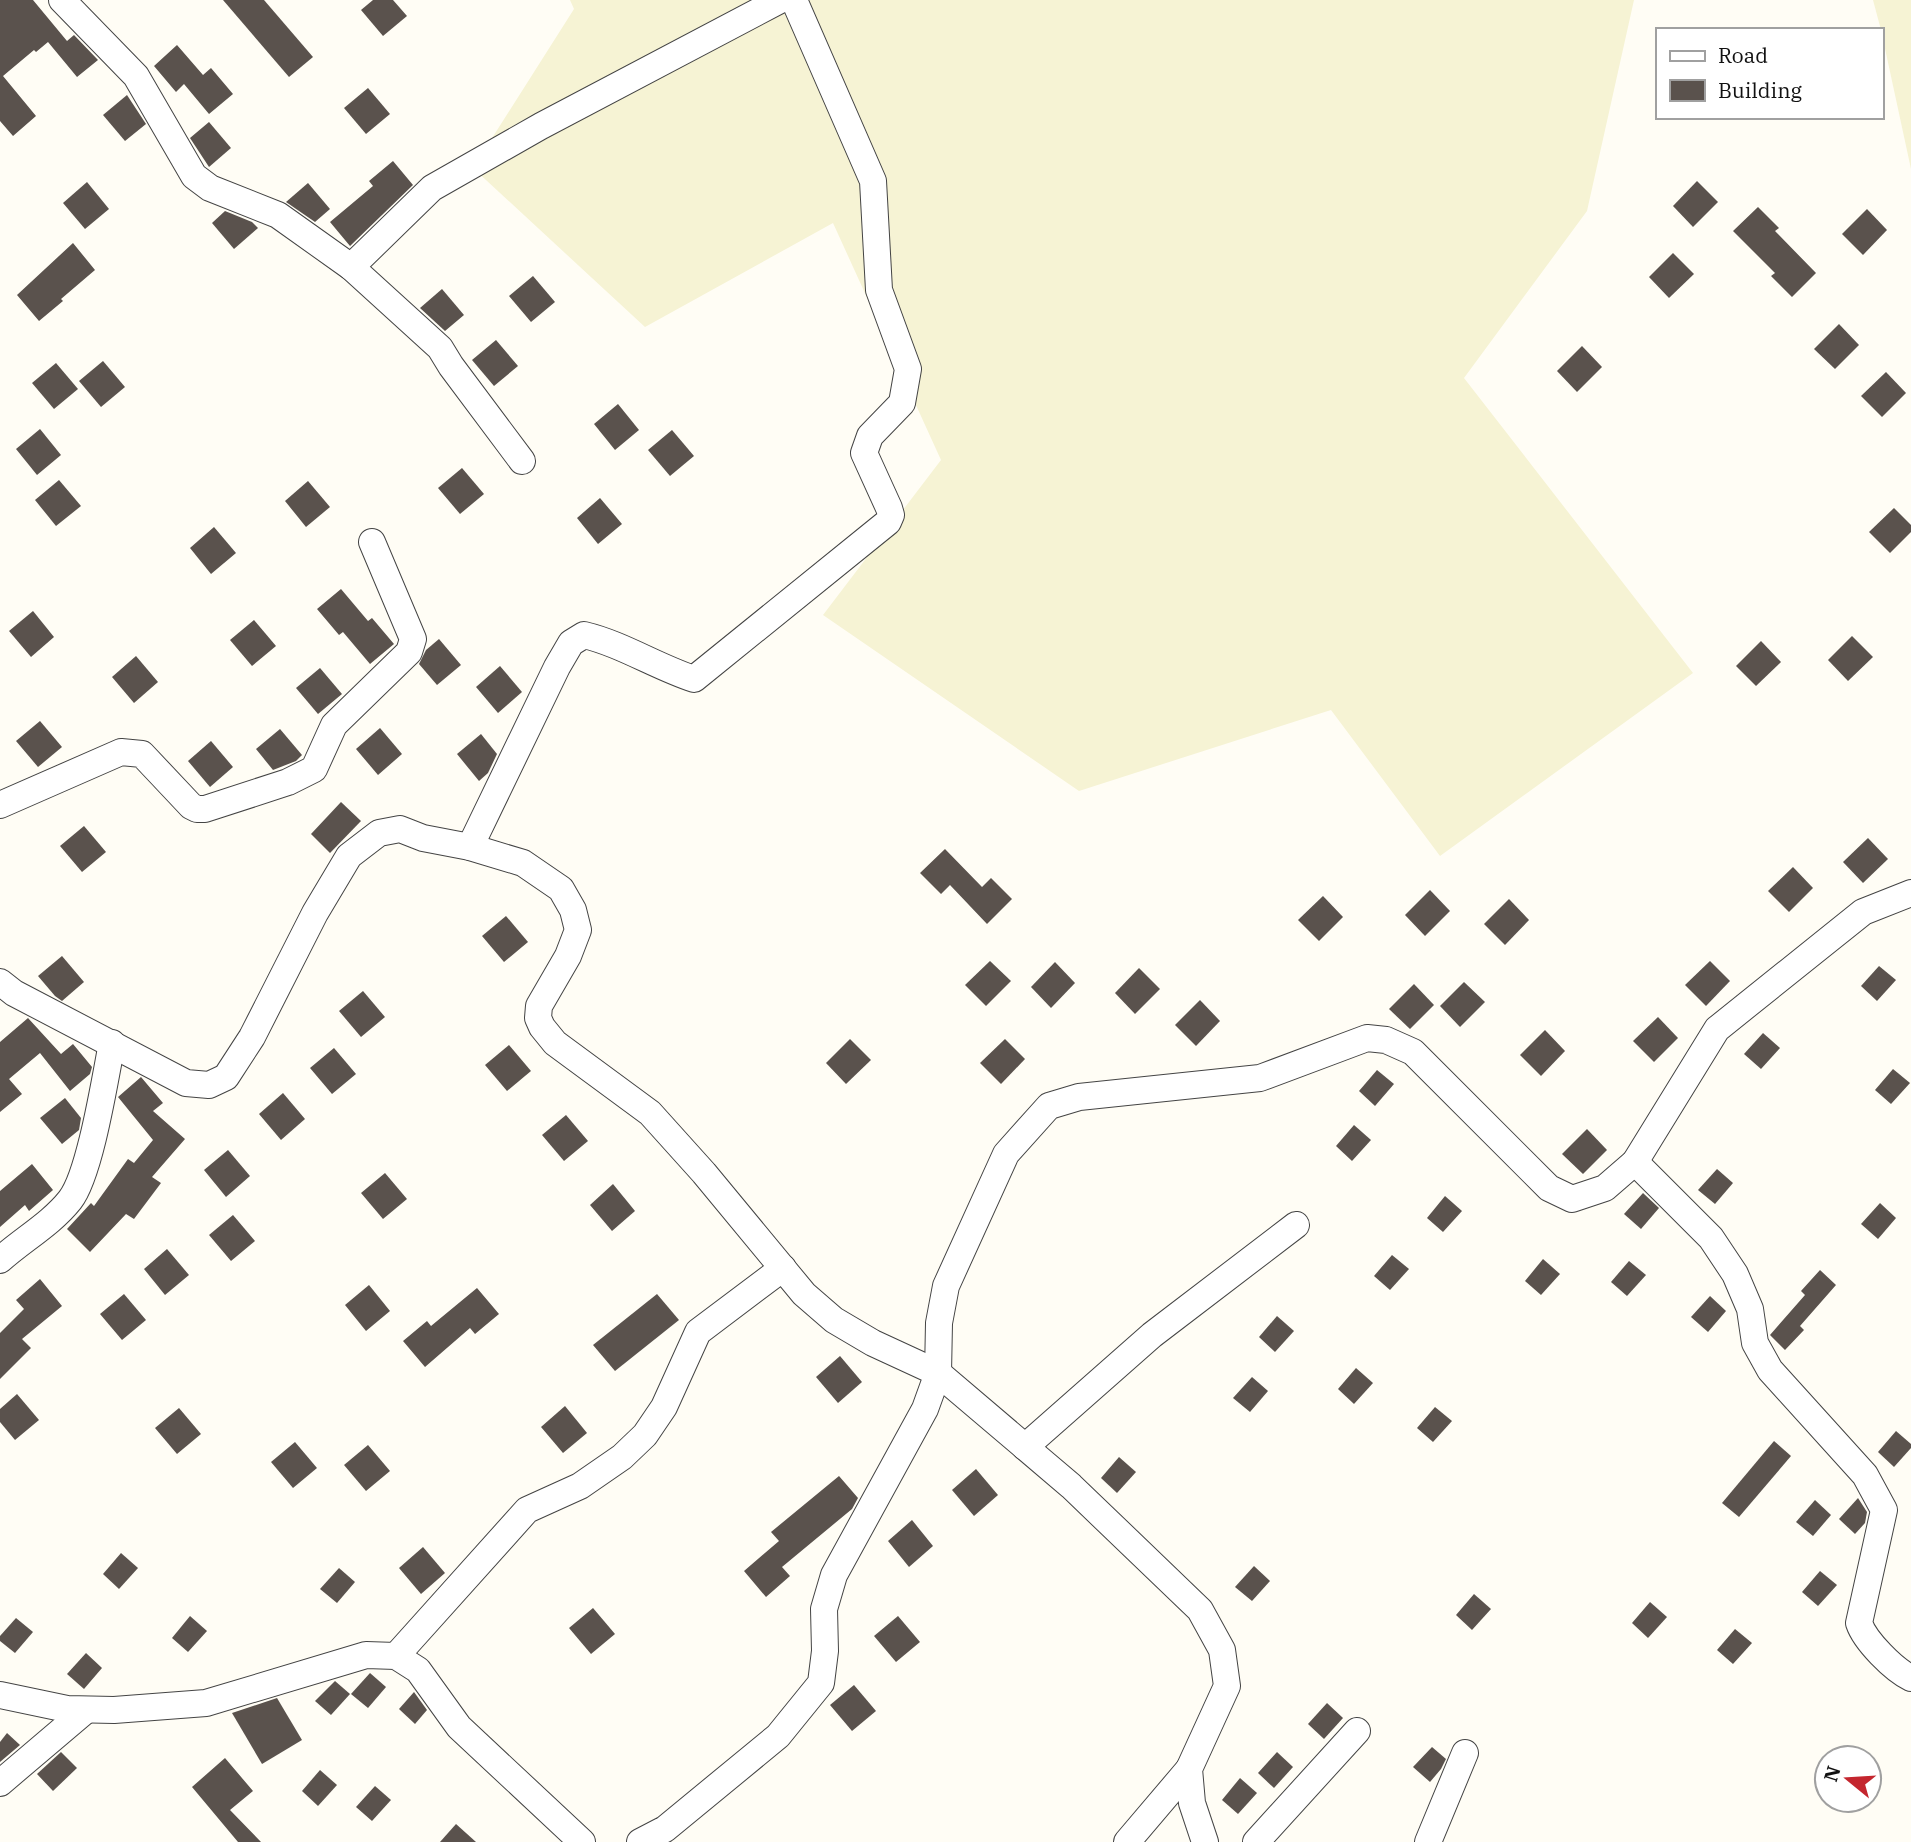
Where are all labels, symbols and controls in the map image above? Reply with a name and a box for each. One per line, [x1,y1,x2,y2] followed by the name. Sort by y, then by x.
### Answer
[1656,28,1883,119] legend
[1718,41,1768,69] text: Road
[1718,76,1803,104] text: Building
[1813,1744,1883,1814] north arrow
[1818,1763,1846,1785] text: N

